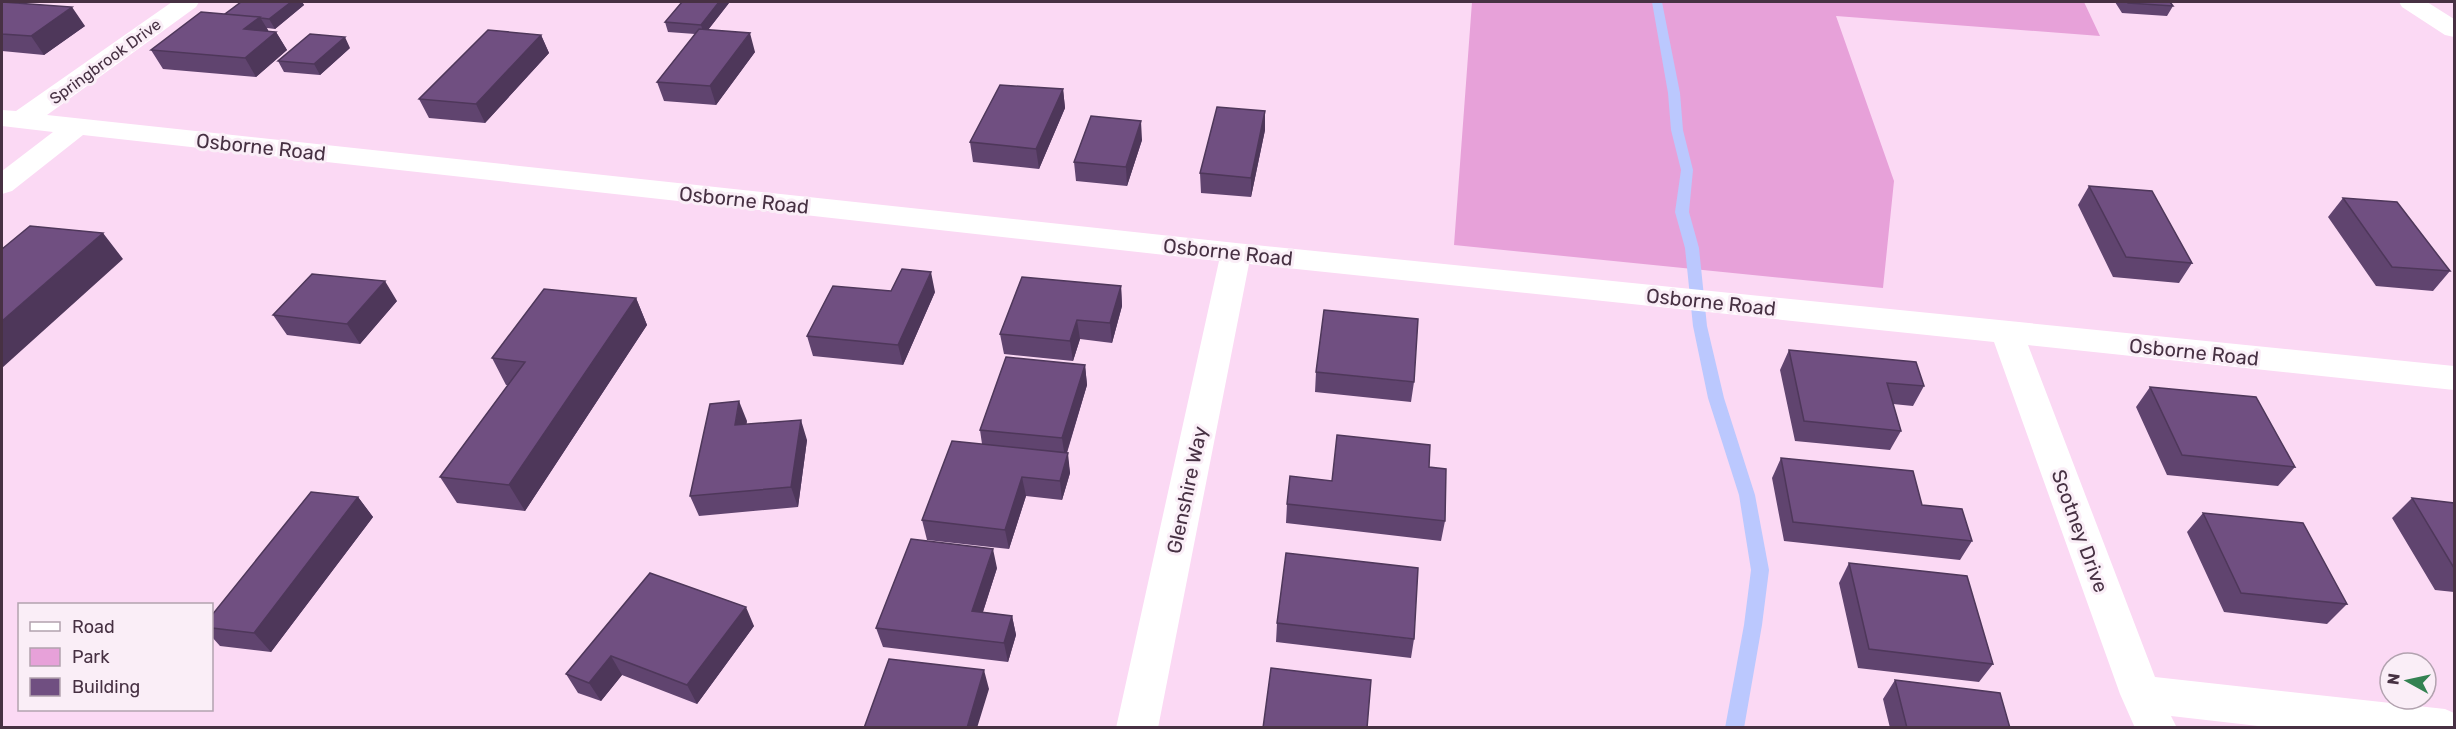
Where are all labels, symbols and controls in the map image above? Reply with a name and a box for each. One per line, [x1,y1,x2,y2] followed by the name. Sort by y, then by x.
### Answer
[46,15,165,108] street label: Springbrook Drive
[195,128,327,166] street label: Osborne Road
[678,181,810,219] street label: Osborne Road
[1162,233,1294,271] street label: Osborne Road
[1645,283,1777,321] street label: Osborne Road
[2128,333,2260,371] street label: Osborne Road
[1162,424,1212,556] street label: Glenshire Way
[2047,466,2113,596] street label: Scotney Drive
[18,603,213,711] legend
[72,616,115,638] text: Road
[72,646,110,668] text: Park
[2378,651,2438,711] north arrow
[2383,672,2404,686] text: N
[72,676,140,698] text: Building

